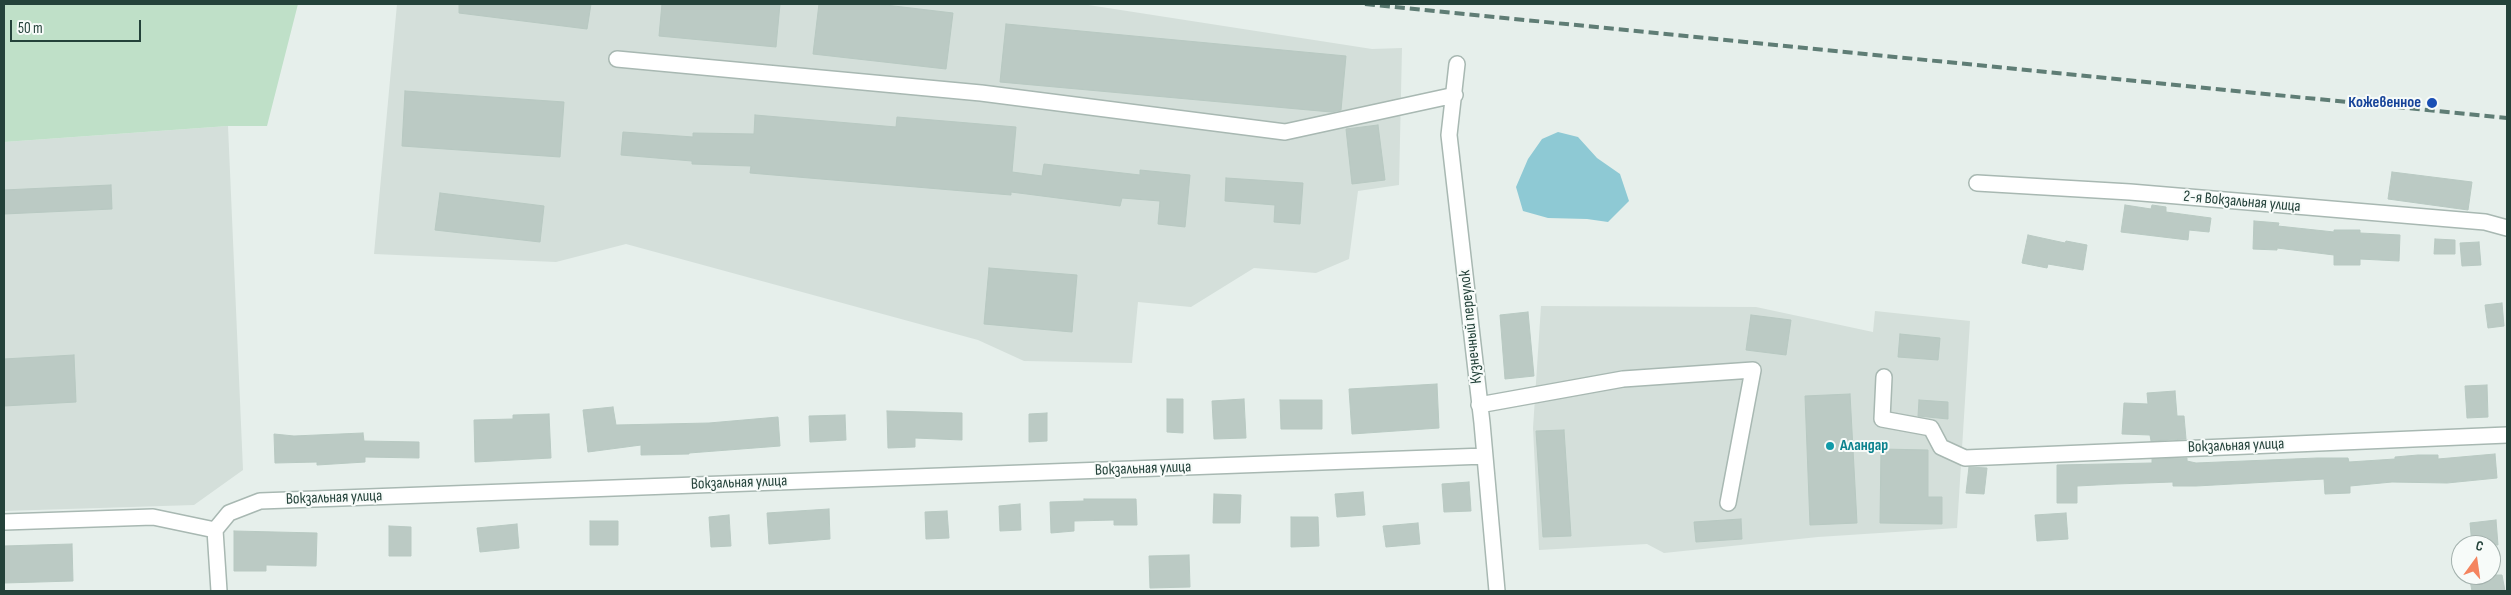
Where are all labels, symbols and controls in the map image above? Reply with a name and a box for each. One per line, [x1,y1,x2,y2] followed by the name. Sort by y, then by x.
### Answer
[12,10,144,42] scale bar
[18,19,43,38] text: 50 m
[2348,93,2421,113] place label: Кожевенное
[2425,96,2439,110] marker: Кожевенное
[2183,187,2301,217] street label: 2-я Вокзальная улица
[1455,269,1487,385] street label: Кузнечный переулок
[2188,435,2284,457] street label: Вокзальная улица
[1840,436,1888,456] place label: Аландар
[1824,440,1836,452] marker: Аландар
[1095,458,1191,480] street label: Вокзальная улица
[691,472,787,494] street label: Вокзальная улица
[286,487,382,509] street label: Вокзальная улица
[2451,535,2501,585] north arrow
[2474,537,2485,555] text: С

